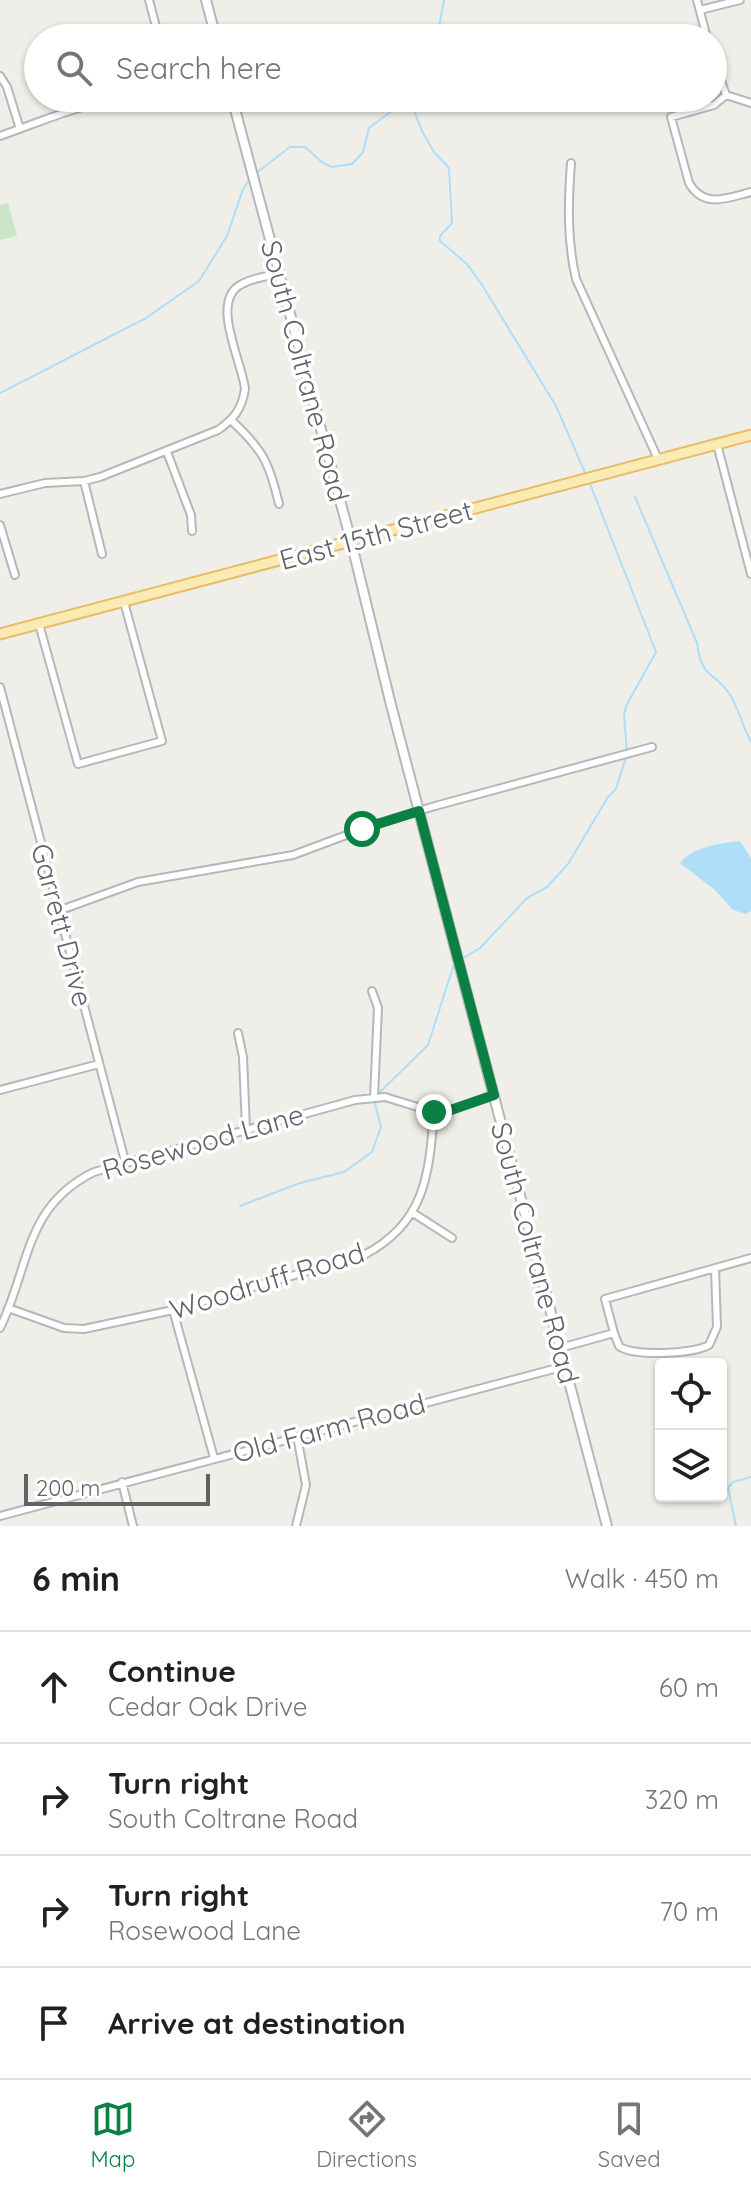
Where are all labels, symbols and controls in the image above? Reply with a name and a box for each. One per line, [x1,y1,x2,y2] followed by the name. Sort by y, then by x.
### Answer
[24,24,727,112] search box
[52,46,96,90] icon: search
[116,49,282,87] text: Search here
[254,236,357,505] street label: South Coltrane Road
[276,492,476,577] street label: East 15th Street
[344,811,380,847] route start
[24,839,101,1010] street label: Garrett Drive
[416,1094,452,1130] route end
[98,1096,308,1187] street label: Rosewood Lane
[484,1118,587,1387] street label: South Coltrane Road
[165,1234,368,1327] street label: Woodruff Road
[655,1358,727,1502] map controls
[655,1358,727,1430] button: locate
[229,1385,429,1470] street label: Old Farm Road
[655,1430,727,1502] button: layers
[24,1470,210,1506] scale bar
[36,1474,100,1502] text: 200 m
[32,1557,120,1600] text: 6 min
[565,1562,719,1595] text: Walk · 450 m
[108,1652,236,1690] text: Continue
[32,1665,76,1709] icon: ahead
[659,1671,719,1704] text: 60 m
[108,1690,308,1723] text: Cedar Oak Drive
[108,1764,249,1802] text: Turn right
[32,1777,76,1821] icon: right
[645,1783,719,1816] text: 320 m
[108,1802,358,1835] text: South Coltrane Road
[108,1876,249,1914] text: Turn right
[32,1889,76,1933] icon: right
[659,1895,719,1928] text: 70 m
[108,1914,301,1947] text: Rosewood Lane
[32,2001,76,2045] icon: arrive
[108,2004,406,2042] text: Arrive at destination
[90,2097,135,2173] tab: Map
[316,2097,417,2173] tab: Directions
[598,2097,661,2173] tab: Saved

